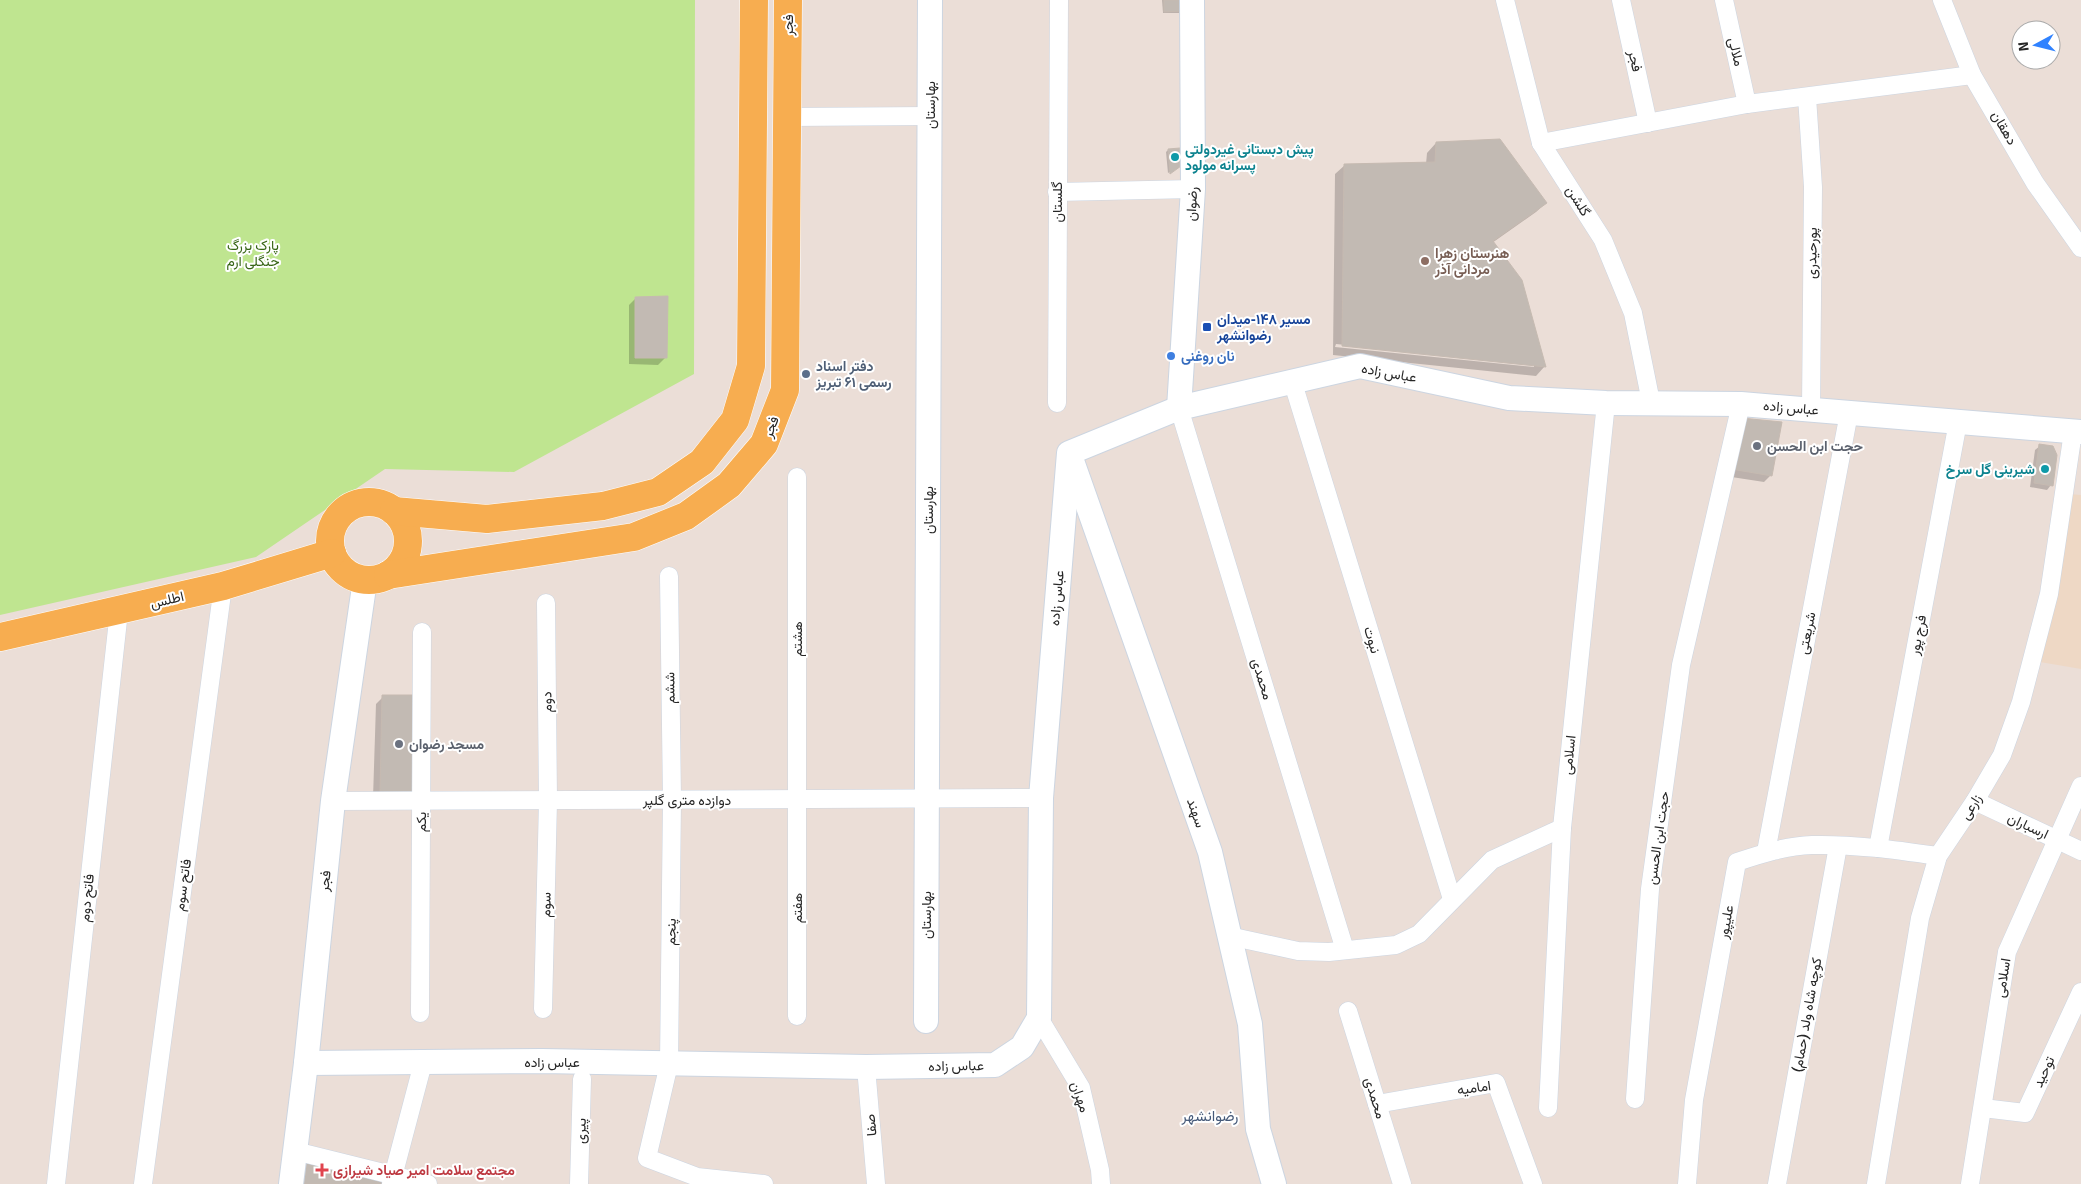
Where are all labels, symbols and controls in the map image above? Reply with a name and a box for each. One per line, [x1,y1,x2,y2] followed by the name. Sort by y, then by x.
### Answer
[780,14,797,37] street label: فجر
[2011,20,2061,70] north arrow
[1724,36,1748,68] street label: ملالی
[2015,41,2033,52] text: N
[1624,48,1646,73] street label: فجر
[922,81,939,129] street label: بهارستان
[1988,108,2021,148] street label: دهقان
[1185,141,1314,175] place label: پیش دبستانی غیردولتی پسرانه مولود
[1169,151,1181,163] marker: پیش دبستانی غیردولتی پسرانه مولود
[1049,182,1066,222] street label: گلستان
[1562,183,1594,219] street label: گلشن
[1183,186,1201,222] street label: رضوان
[1803,227,1822,279] street label: پورحیدری
[226,237,280,270] park label: پارک بزرگ جنگلی ارم
[1434,245,1509,278] place label: هنرستان زهرا مردانی آذر
[1419,255,1431,267] marker: هنرستان زهرا مردانی آذر
[1216,311,1311,344] place label: مسیر ۱۴۸-میدان رضوانشهر
[1201,321,1213,333] marker: مسیر ۱۴۸-میدان رضوانشهر
[1181,348,1235,365] place label: نان روغنی
[1165,350,1177,362] marker: نان روغنی
[815,358,892,391] place label: دفتر اسناد رسمی ۶۱ تبریز
[1360,360,1418,386] street label: عباس زاده
[800,368,812,380] marker: دفتر اسناد رسمی ۶۱ تبریز
[1762,397,1820,419] street label: عباس زاده
[759,414,783,441] street label: فجر
[1767,438,1863,455] place label: حجت ابن الحسن
[1751,440,1763,452] marker: حجت ابن الحسن
[1946,461,2035,479] place label: شیرینی گل سرخ
[2039,463,2051,475] marker: شیرینی گل سرخ
[920,486,937,534] street label: بهارستان
[1046,569,1068,627] street label: عباس زاده
[148,588,186,612] street label: اطلس
[1795,610,1819,656] street label: شریعتی
[1906,614,1932,658] street label: فرج پور
[789,621,806,657] street label: هشتم
[1360,624,1384,656] street label: نبوت
[1248,656,1276,702] street label: محمدی
[661,672,679,704] street label: ششم
[538,691,556,713] street label: دوم
[1558,734,1580,776] street label: اسلامی
[409,736,485,753] place label: مسجد رضوان
[393,738,405,750] marker: مسجد رضوان
[1643,790,1673,886] street label: حجت ابن الحسن
[1956,791,1986,823] street label: زارعی
[642,792,732,810] street label: دوازده متری گلپر
[1183,796,1209,830] street label: سهند
[2005,809,2051,843] street label: ارسباران
[413,812,430,832] street label: یکم
[171,858,197,913] street label: فاتح سوم
[315,869,335,894] street label: فجر
[76,873,100,923] street label: فاتح دوم
[918,891,935,939] street label: بهارستان
[537,892,555,918] street label: سوم
[789,892,806,923] street label: هفتم
[1714,904,1738,941] street label: علیپور
[662,918,681,946] street label: پنجم
[1789,956,1826,1074] street label: کوچه شاه ولد (حمام)
[1992,957,2014,999] street label: اسلامی
[524,1054,580,1071] street label: عباس زاده
[2029,1054,2059,1090] street label: توحید
[928,1057,984,1075] street label: عباس زاده
[1361,1075,1389,1121] street label: محمدی
[1456,1077,1492,1099] street label: امامیه
[1067,1079,1093,1115] street label: مهران
[1181,1107,1238,1125] district label: رضوانشهر
[862,1113,880,1137] street label: صفا
[572,1118,591,1144] street label: پیری
[333,1162,515,1180] place label: مجتمع سلامت امیر صیاد شیرازی
[315,1163,329,1177] marker: مجتمع سلامت امیر صیاد شیرازی

